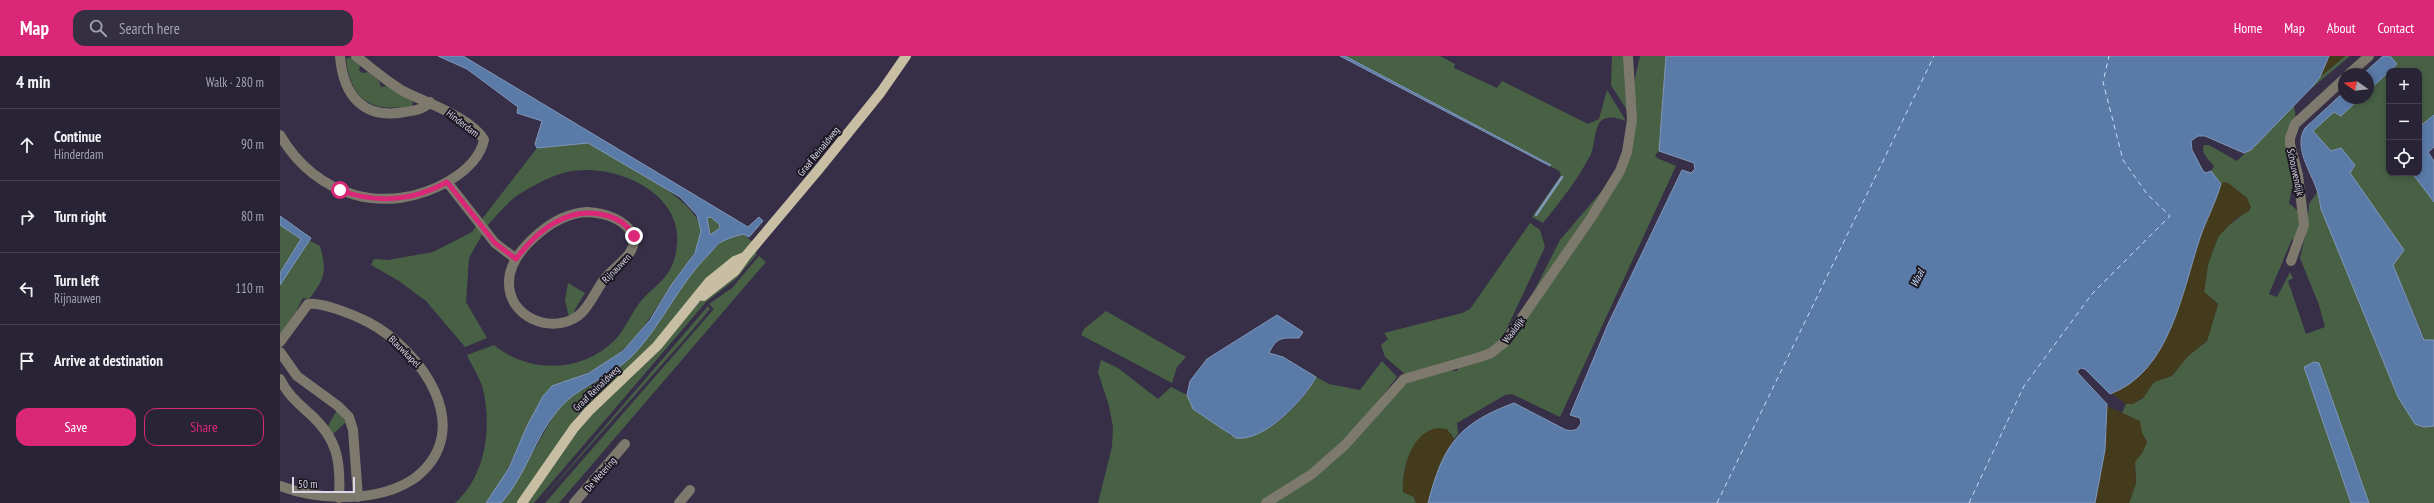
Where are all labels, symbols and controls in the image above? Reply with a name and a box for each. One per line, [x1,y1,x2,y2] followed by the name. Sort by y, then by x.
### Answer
[73,10,353,46] search box
[20,16,49,40] text: Map
[87,17,109,39] icon: search
[119,19,180,38] text: Search here
[2234,19,2262,37] text: Home
[2284,19,2305,37] text: Map
[2327,19,2356,37] text: About
[2378,19,2414,37] text: Contact
[2338,68,2374,104] north arrow
[2386,68,2422,176] map controls
[2386,68,2422,104] button: +
[16,71,50,93] text: 4 min
[206,74,264,91] text: Walk · 280 m
[2386,104,2422,140] button: −
[444,107,482,140] street label: Hinderdam
[794,124,842,179] street label: Graaf Reinaldweg
[54,127,101,146] text: Continue
[16,134,38,156] icon: ahead
[241,136,264,153] text: 90 m
[2386,140,2422,176] button: locate
[54,146,103,163] text: Hinderdam
[2284,147,2307,197] street label: Schouwendijk
[331,181,349,199] route start
[16,206,38,228] icon: right
[54,207,106,226] text: Turn right
[241,208,264,225] text: 80 m
[625,227,643,245] route end
[599,251,634,286] street label: Rijnauwen
[1907,265,1928,289] water label: Waal
[54,271,99,290] text: Turn left
[16,278,38,300] icon: left
[235,280,264,297] text: 110 m
[54,290,101,307] text: Rijnauwen
[1499,315,1527,346] street label: Waaldijk
[386,333,424,371] street label: Blauwkapel
[16,350,38,372] icon: arrive
[54,351,163,370] text: Arrive at destination
[570,363,623,414] street label: Graaf Reinaldweg
[16,408,136,446] button: Save
[144,408,264,446] button: Share
[582,454,619,495] street label: De Wetering
[292,475,355,494] scale bar
[298,477,317,491] text: 50 m

